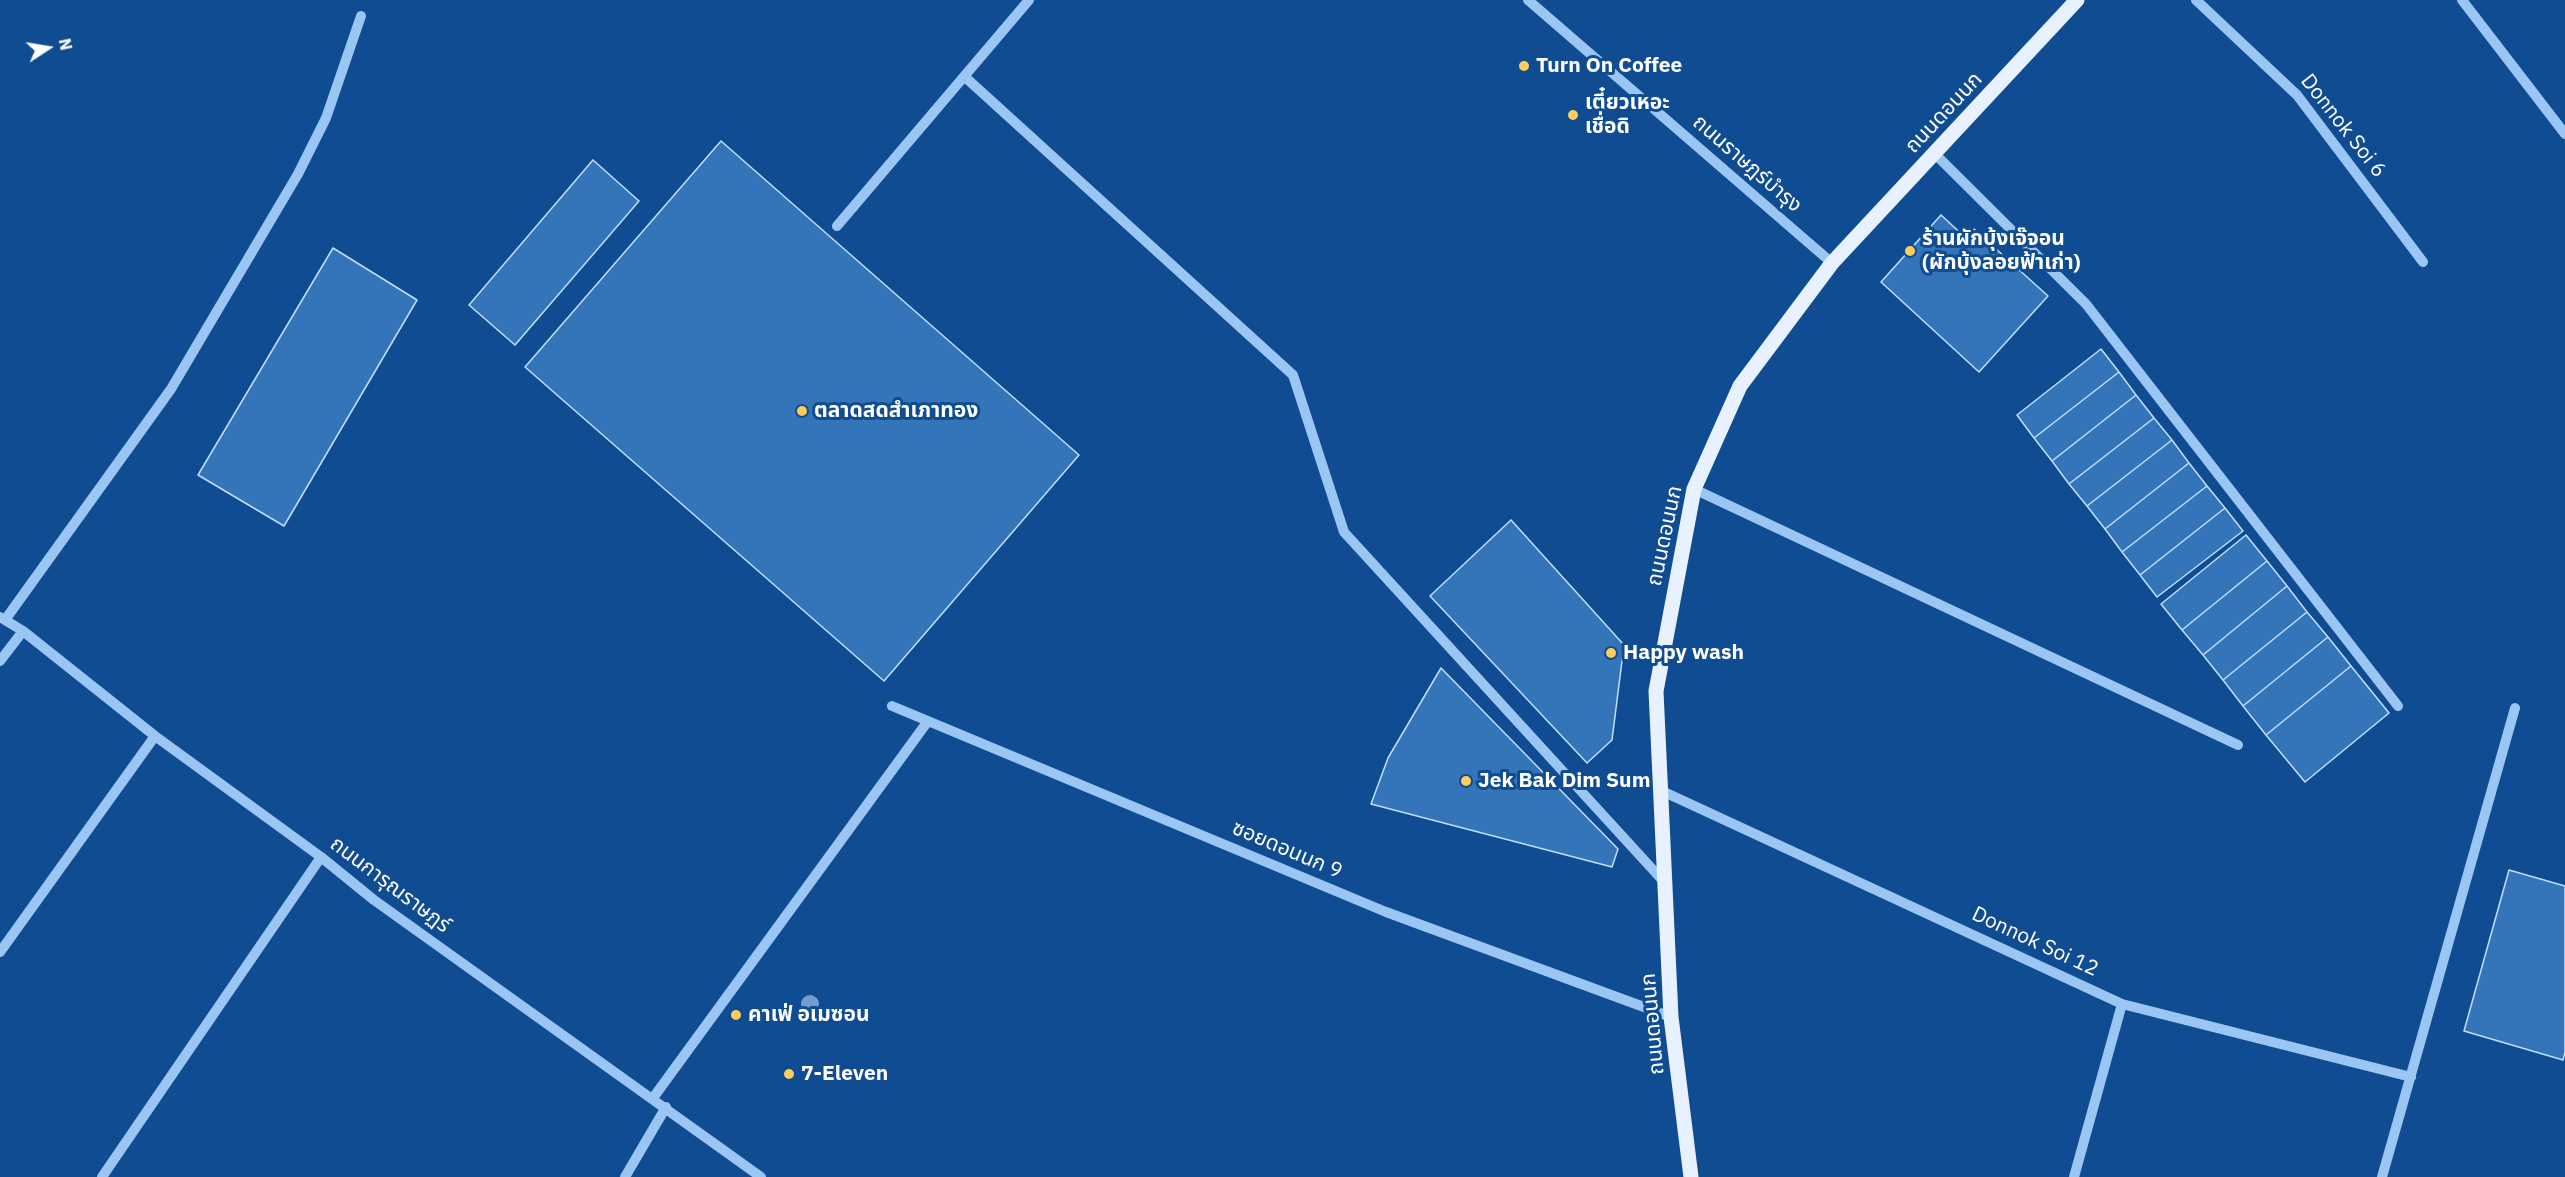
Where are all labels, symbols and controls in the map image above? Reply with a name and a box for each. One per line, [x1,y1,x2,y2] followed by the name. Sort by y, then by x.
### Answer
[18,18,78,78] north arrow
[55,37,77,52] text: N
[1536,53,1682,79] place label: Turn On Coffee
[1517,59,1531,73] marker: Turn On Coffee
[1900,67,1988,159] street label: ถนนดอนนก
[2295,69,2391,183] street label: Donnok Soi 6
[1585,90,1670,140] place label: เตี๋ยวเหอะ เชื่อดิ
[1566,108,1580,122] marker: เตี๋ยวเหอะ เชื่อดิ
[1687,110,1807,218] street label: ถนนราษฎร์บำรุง
[1922,226,2081,276] place label: ร้านผักบุ้งเจ๊จอน (ผักบุ้งลอยฟ้าเก่า)
[1903,244,1917,258] marker: ร้านผักบุ้งเจ๊จอน (ผักบุ้งลอยฟ้าเก่า)
[814,398,978,424] place label: ตลาดสดสำเภาทอง
[795,404,809,418] marker: ตลาดสดสำเภาทอง
[1642,484,1688,588] street label: ถนนดอนนก
[1623,640,1744,666] place label: Happy wash
[1604,646,1618,660] marker: Happy wash
[1478,768,1650,794] place label: Jek Bak Dim Sum
[1459,774,1473,788] marker: Jek Bak Dim Sum
[1228,816,1346,884] street label: ซอยดอนนก 9
[325,832,455,938] street label: ถนนการุณราษฏร์
[1968,902,2102,982] street label: Donnok Soi 12
[1636,972,1670,1076] street label: ถนนดอนนก
[748,1002,869,1028] place label: คาเฟ่ อเมซอน
[729,1008,743,1022] marker: คาเฟ่ อเมซอน
[801,1061,888,1087] place label: 7-Eleven
[782,1067,796,1081] marker: 7-Eleven

